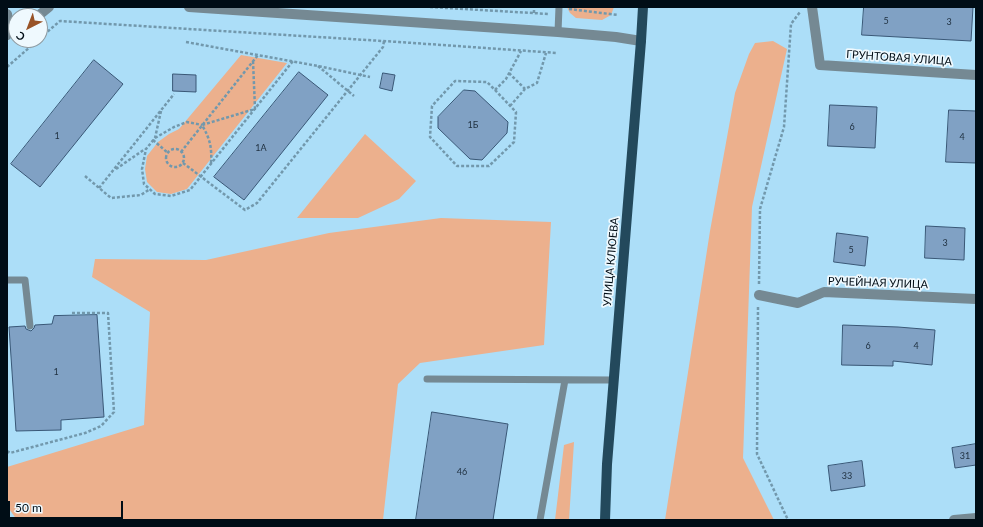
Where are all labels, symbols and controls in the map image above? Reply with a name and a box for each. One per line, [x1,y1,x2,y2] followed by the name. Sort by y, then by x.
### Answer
[8,8,48,48] north arrow
[883,16,889,26] house number: 5
[946,17,952,27] house number: 3
[13,29,27,44] text: С
[846,48,952,68] street label: ГРУНТОВАЯ УЛИЦА
[468,120,478,130] house number: 1Б
[849,122,855,132] house number: 6
[54,131,60,141] house number: 1
[959,132,965,142] house number: 4
[255,143,267,153] house number: 1А
[601,217,621,307] street label: УЛИЦА КЛЮЕВА
[942,238,948,248] house number: 3
[848,245,854,255] house number: 5
[828,275,928,291] street label: РУЧЕЙНАЯ УЛИЦА
[865,341,871,351] house number: 6
[913,341,919,351] house number: 4
[53,367,59,377] house number: 1
[960,451,970,461] house number: 31
[457,467,467,477] house number: 46
[842,471,852,481] house number: 33
[10,493,125,519] scale bar
[15,500,42,515] text: 50 m

